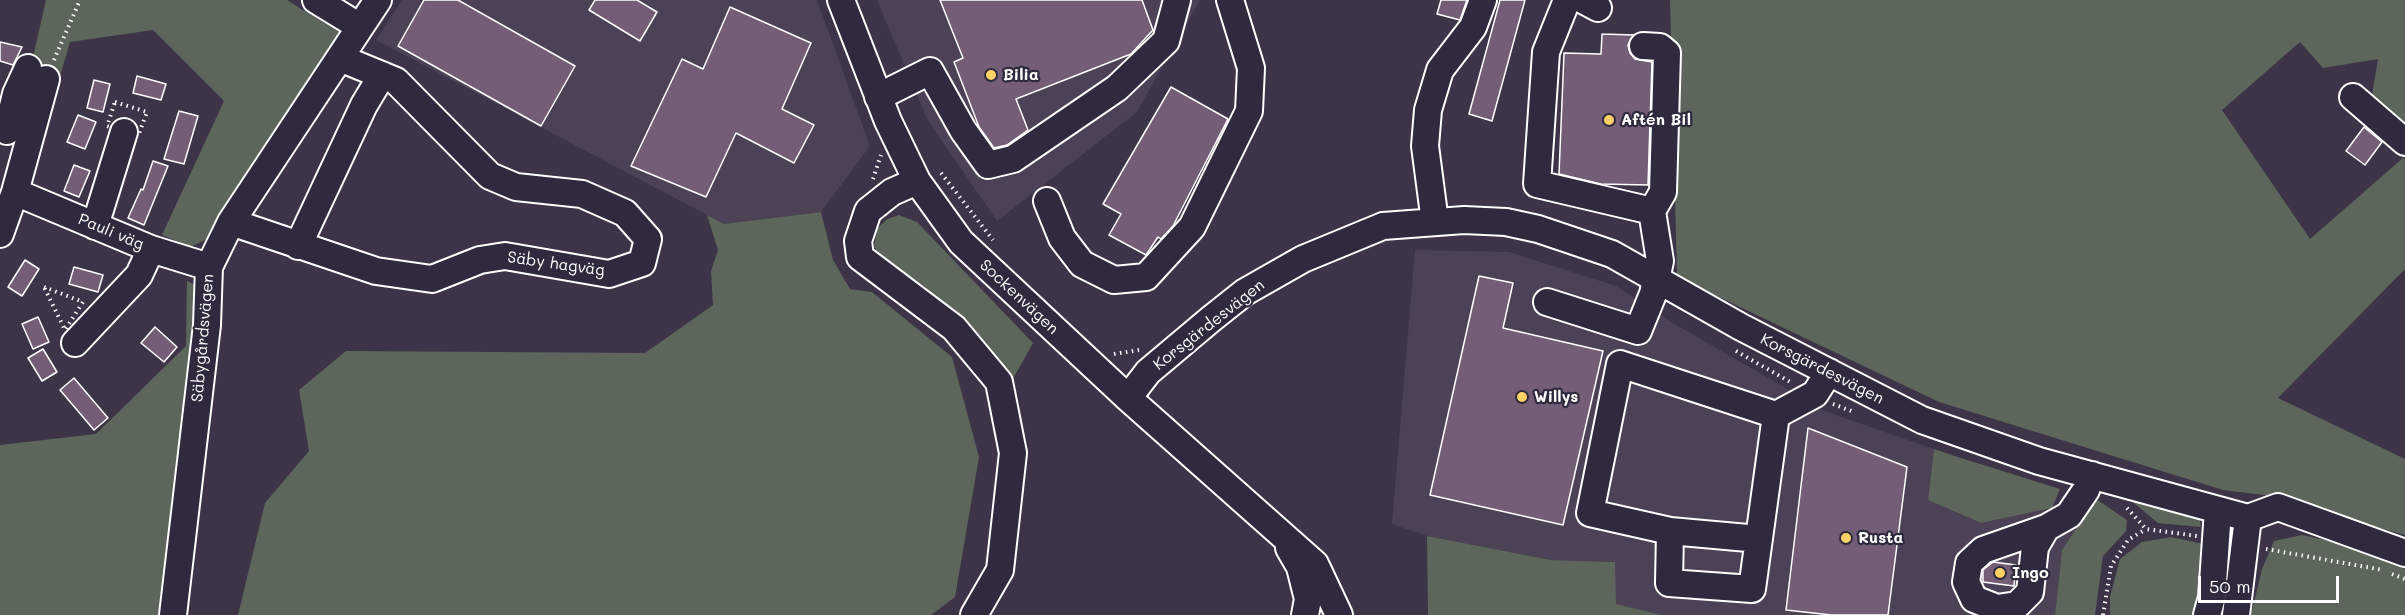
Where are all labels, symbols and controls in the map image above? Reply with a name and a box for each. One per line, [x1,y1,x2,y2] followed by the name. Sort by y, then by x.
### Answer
[1003,65,1039,85] place label: Bilia
[984,68,998,82] marker: Bilia
[1621,110,1691,130] place label: Aftén Bil
[1602,113,1616,127] marker: Aftén Bil
[75,210,147,254] street label: Pauli väg
[506,248,606,280] street label: Säby hagväg
[976,256,1062,338] street label: Sockenvägen
[188,273,218,403] street label: Säbygårdsvägen
[1150,276,1268,374] street label: Korsgärdesvägen
[1757,330,1887,408] street label: Korsgärdesvägen
[1534,387,1578,407] place label: Willys
[1515,390,1529,404] marker: Willys
[1858,528,1903,548] place label: Rusta
[1839,531,1853,545] marker: Rusta
[2012,563,2049,583] place label: Ingo
[2201,564,2342,602] scale bar
[1993,566,2007,580] marker: Ingo
[2209,574,2251,598] text: 50 m

